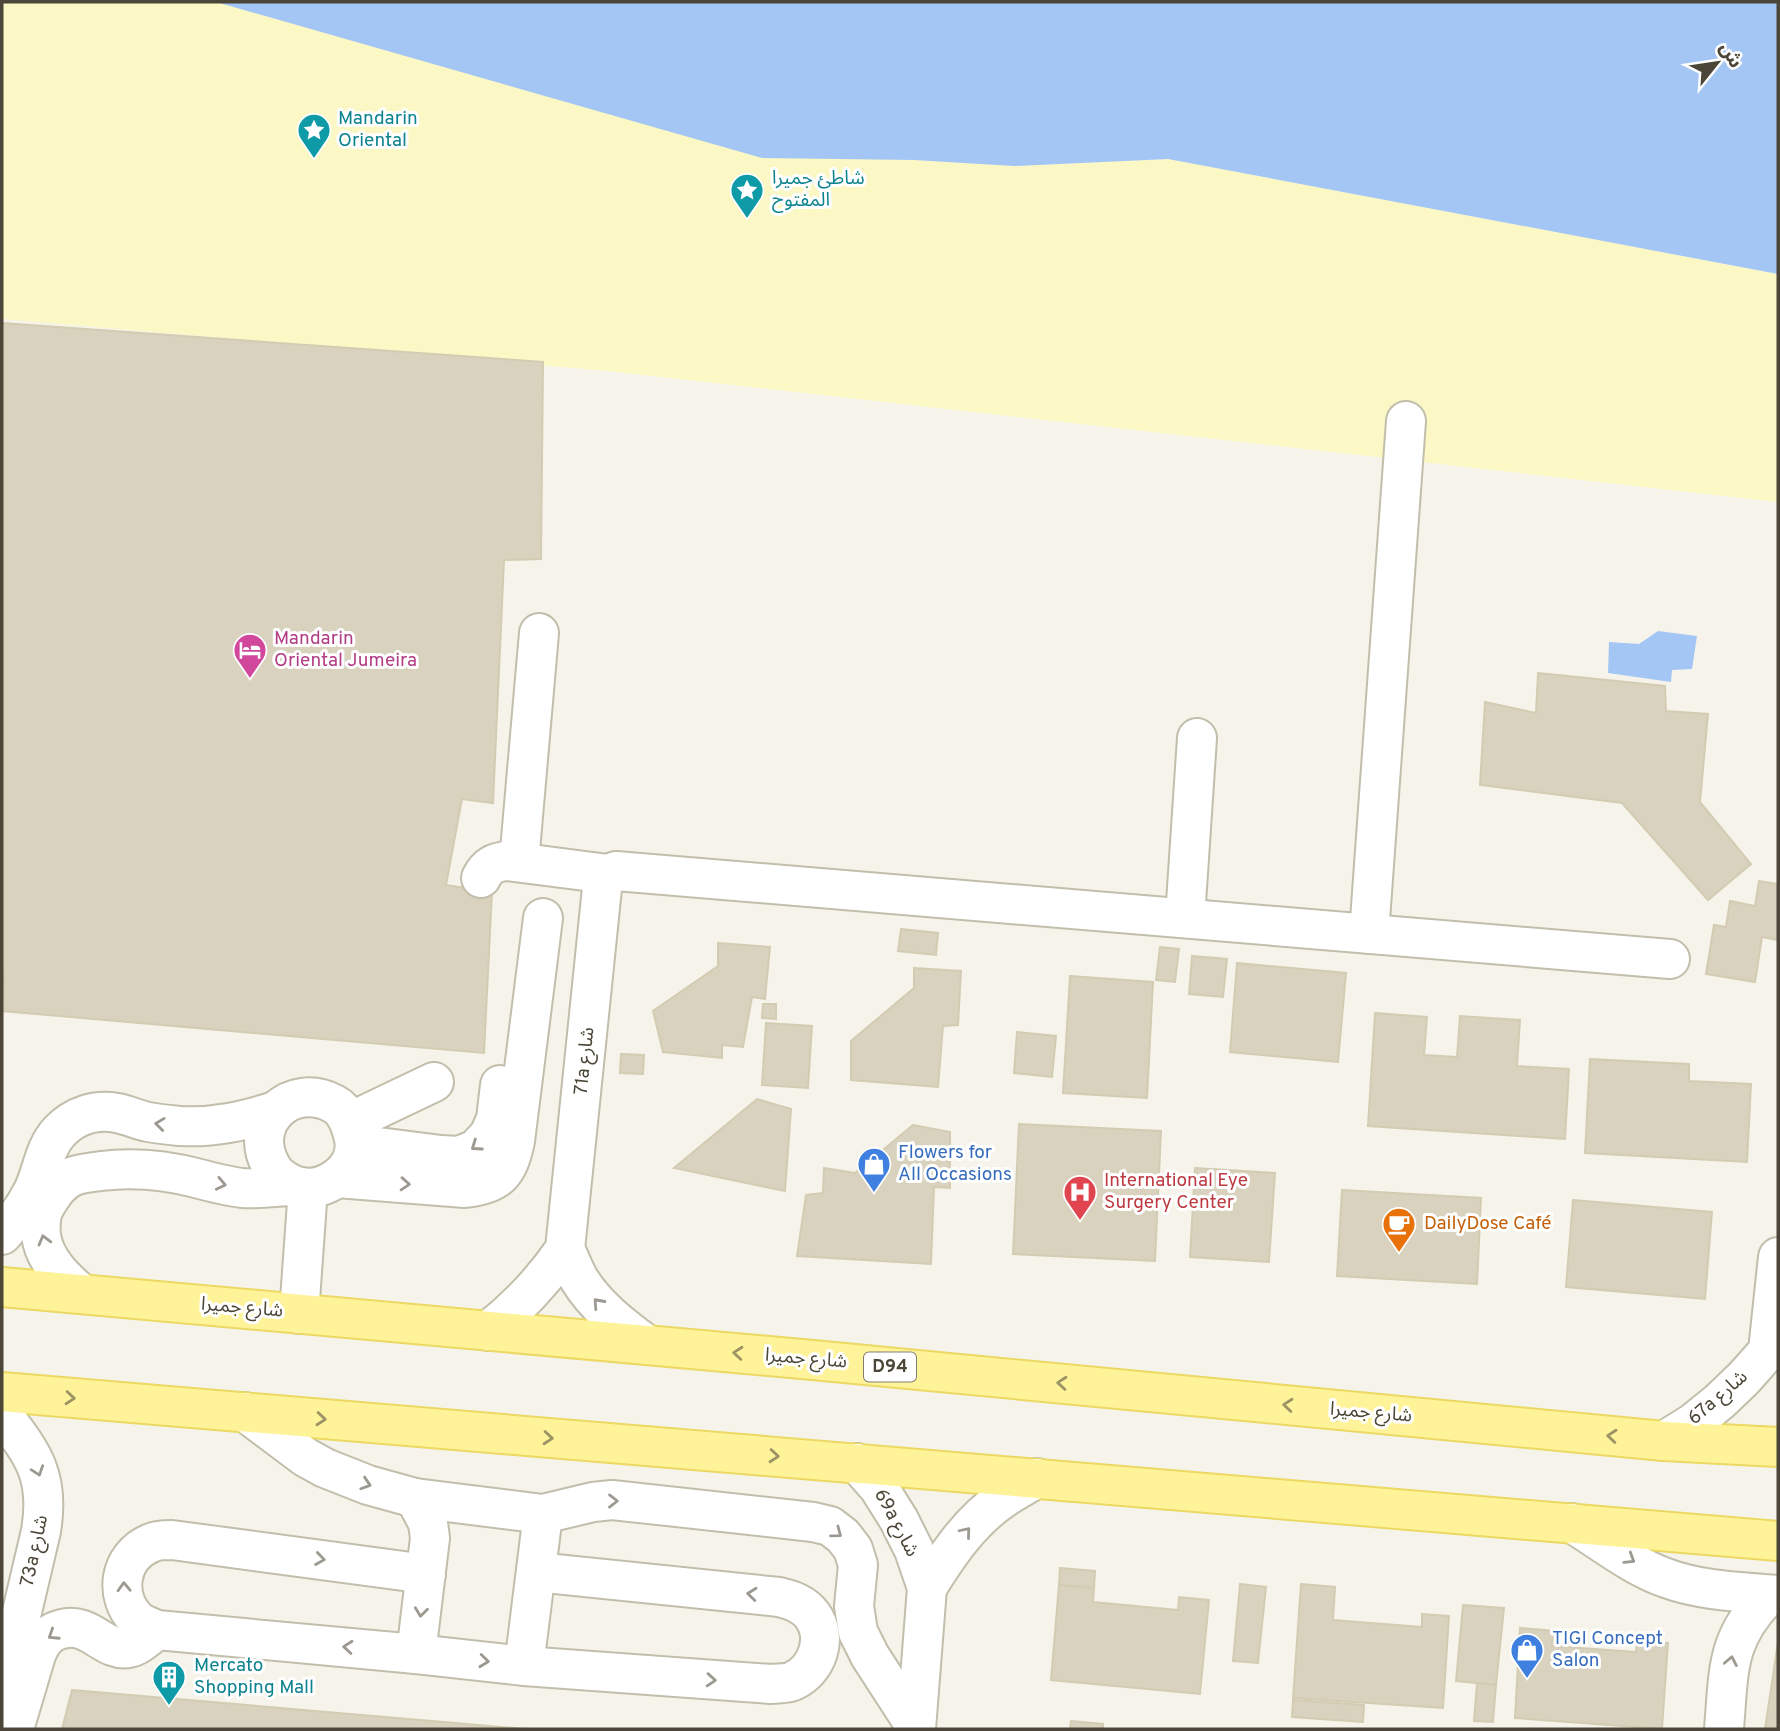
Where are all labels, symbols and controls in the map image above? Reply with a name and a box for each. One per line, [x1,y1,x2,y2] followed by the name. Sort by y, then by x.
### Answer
[1682,28,1752,98] north arrow
[1713,38,1747,73] text: ش
[338,107,418,153] place label: Mandarin Oriental
[295,111,333,160] place icon: Mandarin Oriental
[772,167,865,213] place label: شاطئ جميرا المفتوح
[728,171,766,220] place icon: شاطئ جميرا المفتوح
[274,627,417,673] place label: Mandarin Oriental Jumeira
[231,631,269,680] hotel icon: Mandarin Oriental Jumeira
[569,1026,601,1096] street label: 71a شارع
[154,1116,166,1131] one-way arrow
[471,1138,483,1150] one-way arrow
[898,1141,1012,1187] place label: Flowers for All Occasions
[855,1145,893,1194] shop icon: Flowers for All Occasions
[1104,1169,1248,1215] place label: International Eye Surgery Center
[1061,1173,1099,1222] hospital icon: International Eye Surgery Center
[215,1176,227,1191] one-way arrow
[400,1176,411,1191] one-way arrow
[1380,1205,1418,1254] cafe icon: DailyDose Café
[1424,1212,1551,1236] place label: DailyDose Café
[38,1234,52,1246] one-way arrow
[200,1292,284,1324] street label: شارع جميرا
[594,1298,607,1311] one-way arrow
[764,1343,848,1375] street label: شارع جميرا
[732,1346,743,1361] one-way arrow
[864,1352,916,1382] road number: D94
[1683,1365,1753,1431] street label: 67a شارع
[1056,1376,1068,1391] one-way arrow
[65,1390,76,1405] one-way arrow
[1329,1397,1413,1429] street label: شارع جميرا
[1283,1398,1294,1413] one-way arrow
[316,1411,327,1426] one-way arrow
[1607,1429,1618,1444] one-way arrow
[542,1430,553,1445] one-way arrow
[769,1448,780,1463] one-way arrow
[30,1465,44,1477] one-way arrow
[359,1476,371,1491] one-way arrow
[868,1485,924,1561] street label: 69a شارع
[608,1493,619,1509] one-way arrow
[16,1513,54,1589] street label: 73a شارع
[829,1525,841,1537] one-way arrow
[958,1528,970,1541] one-way arrow
[1623,1551,1636,1564] one-way arrow
[314,1552,326,1567] one-way arrow
[116,1581,131,1592] one-way arrow
[746,1587,757,1602] one-way arrow
[414,1606,429,1618] one-way arrow
[48,1626,61,1639] one-way arrow
[1552,1627,1663,1673] place label: TIGI Concept Salon
[1508,1631,1546,1680] shop icon: TIGI Concept Salon
[343,1640,354,1655] one-way arrow
[194,1654,314,1700] place label: Mercato Shopping Mall
[478,1654,490,1669] one-way arrow
[1723,1655,1738,1667] one-way arrow
[150,1658,188,1707] building icon: Mercato Shopping Mall
[706,1672,717,1687] one-way arrow

